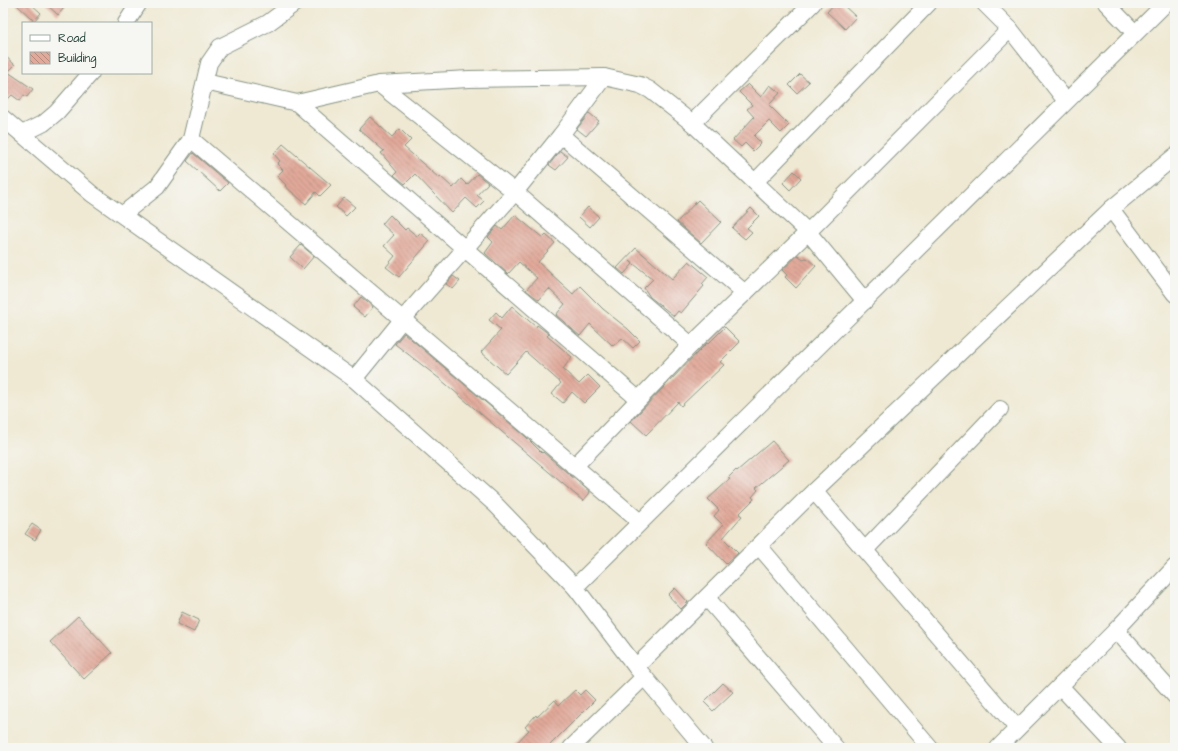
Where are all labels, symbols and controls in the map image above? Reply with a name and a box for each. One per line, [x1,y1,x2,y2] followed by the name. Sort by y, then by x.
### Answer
[22,22,152,74] legend
[58,30,86,47] text: Road
[58,50,96,68] text: Building

